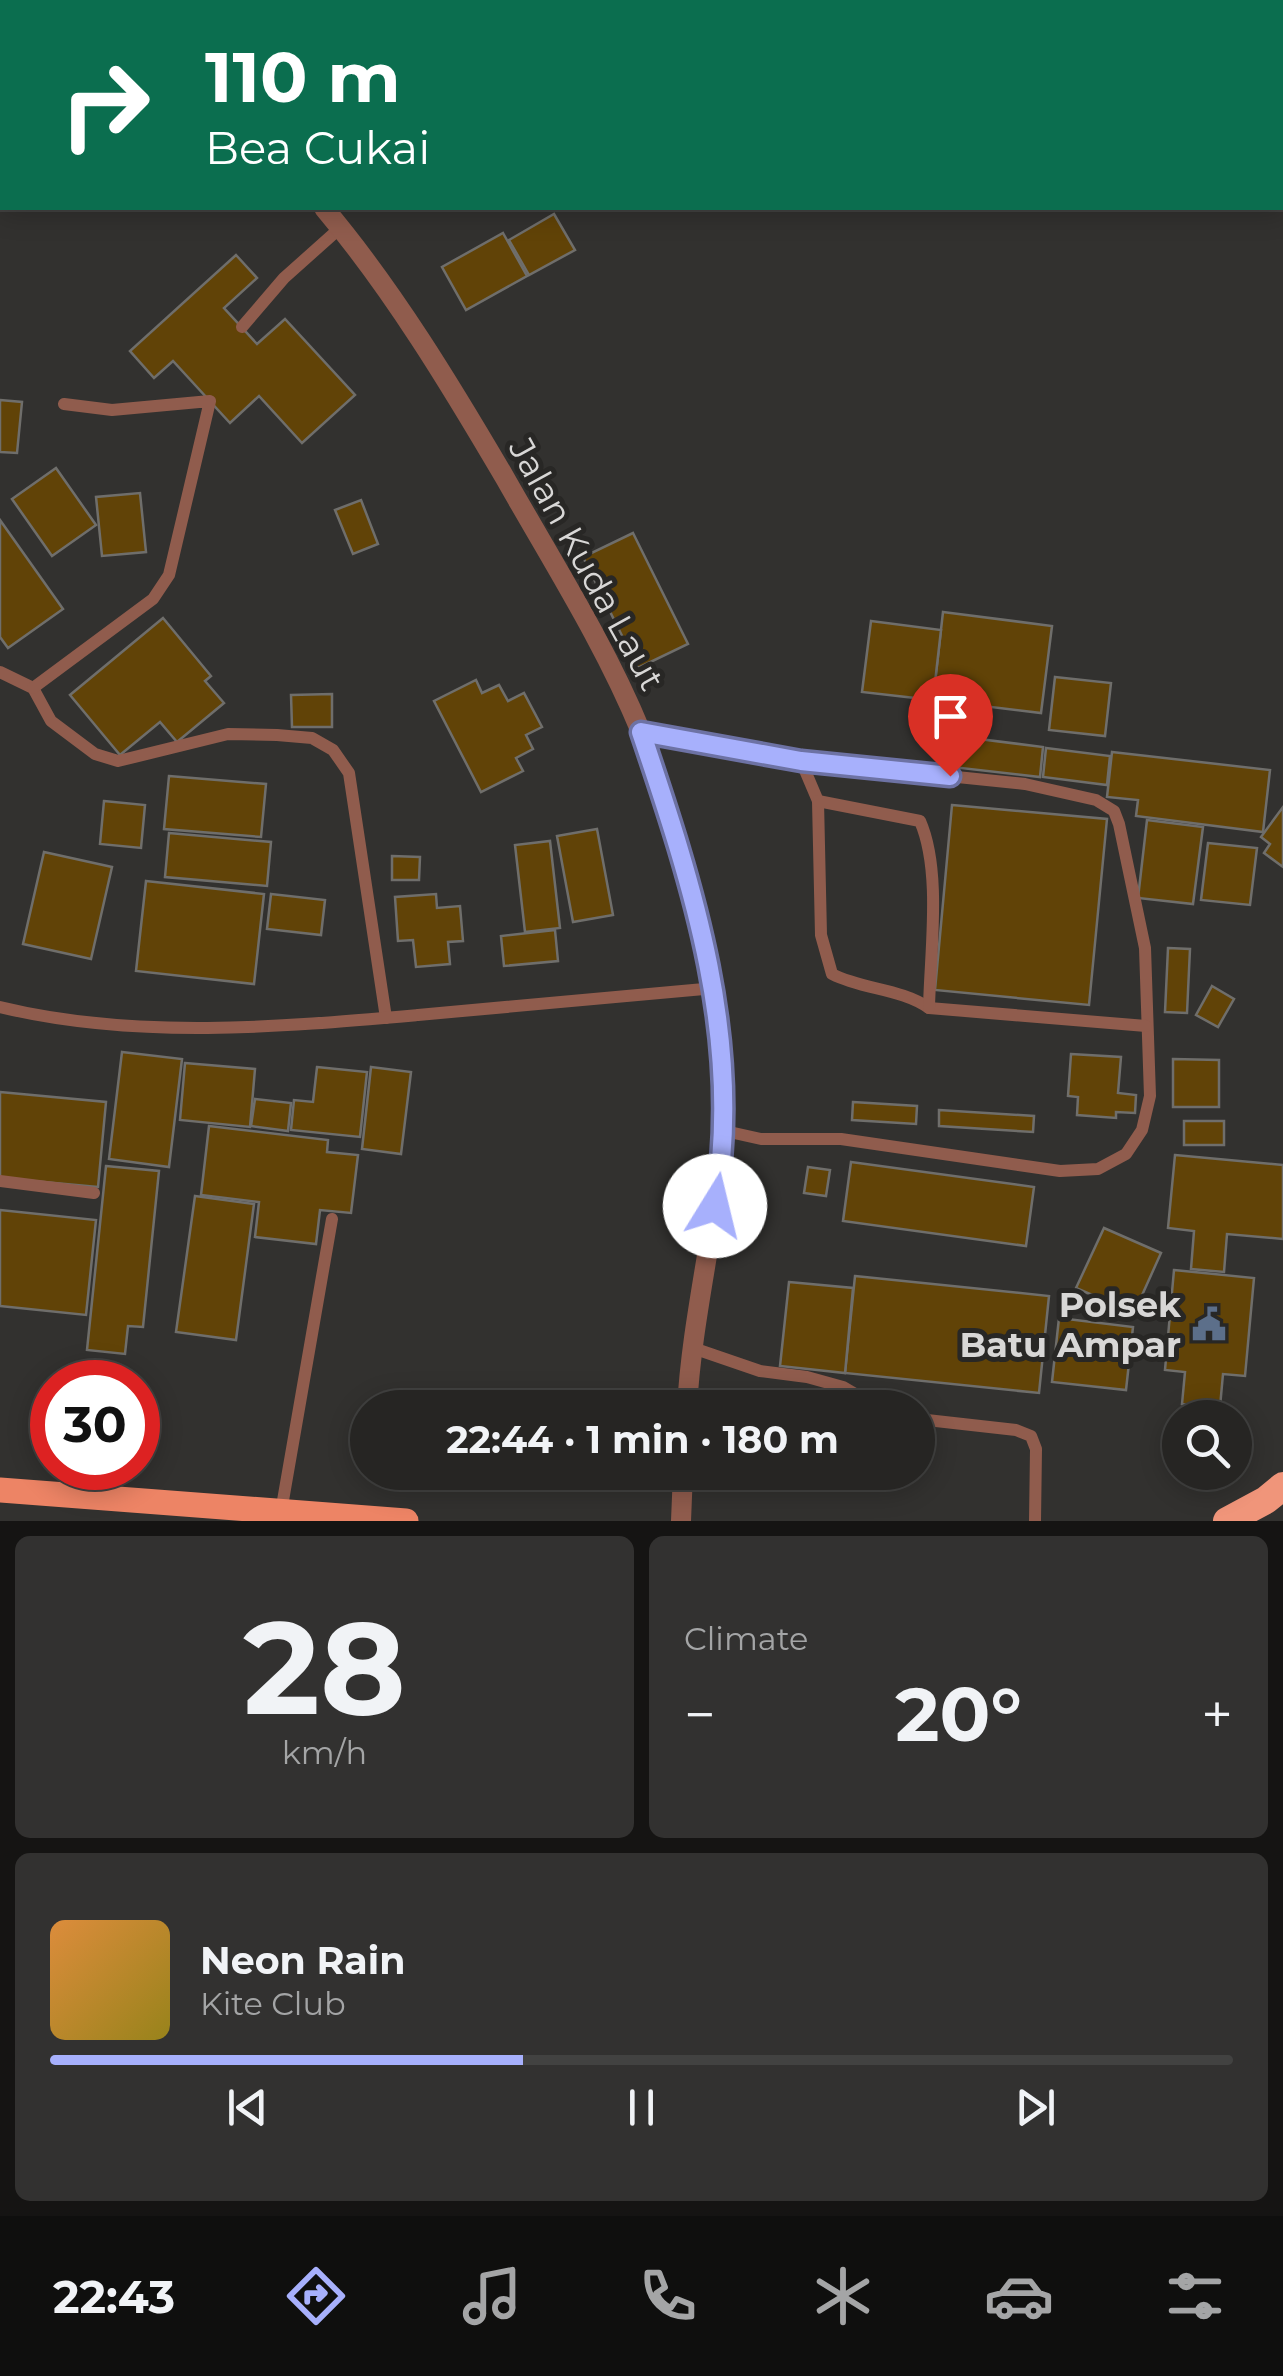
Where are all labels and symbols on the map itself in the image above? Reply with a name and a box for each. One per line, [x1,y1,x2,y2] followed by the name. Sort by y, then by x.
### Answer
[500,430,674,697] street label: Jalan Kuda Laut
[908,674,993,777] pin
[663,1154,767,1258] position arrow
[959,1283,1182,1366] place label: Polsek Batu Ampar
[1190,1305,1228,1343] public building icon: Polsek Batu Ampar
[30,1360,160,1490] speed limit sign: 30

